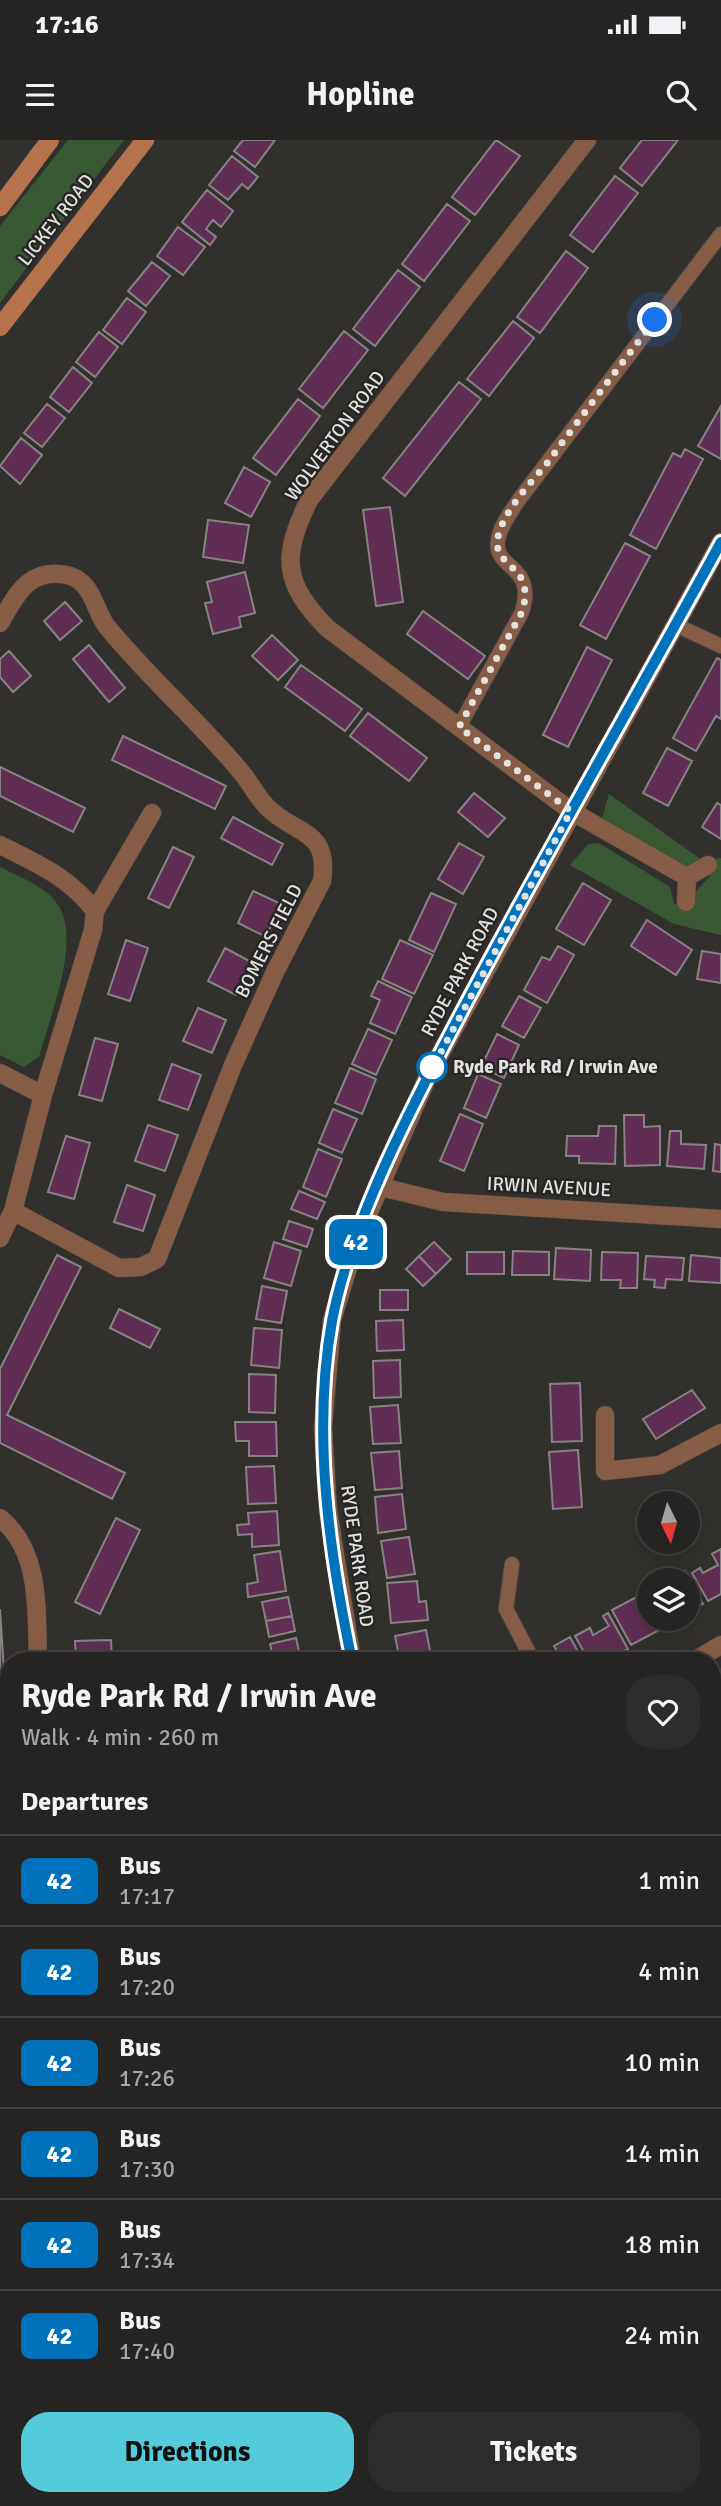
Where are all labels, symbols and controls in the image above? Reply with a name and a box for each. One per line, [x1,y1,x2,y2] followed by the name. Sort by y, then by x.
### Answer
[35,9,99,41] text: 17:16
[306,75,415,114] text: Hopline
[21,76,59,114] icon: menu
[662,76,700,114] icon: search
[13,169,99,271] street label: LICKEY ROAD
[637,302,672,337] your location
[280,366,390,506] street label: WOLVERTON ROAD
[230,880,308,1002] street label: BOMERS FIELD
[416,903,504,1041] street label: RYDE PARK ROAD
[417,1052,447,1082] marker: Ryde Park Rd / Irwin Ave
[453,1055,658,1079] place label: Ryde Park Rd / Irwin Ave
[486,1172,612,1202] street label: IRWIN AVENUE
[324,1219,388,1265] line badge: 42
[343,1227,369,1257] text: 42
[335,1483,379,1629] street label: RYDE PARK ROAD
[637,1491,700,1554] north arrow
[637,1491,700,1631] map controls
[637,1568,700,1631] button: layers
[626,1675,700,1749] button: heart
[21,1676,377,1717] text: Ryde Park Rd / Irwin Ave
[21,1723,219,1752] text: Walk · 4 min · 260 m
[21,1786,148,1818] text: Departures
[119,1850,161,1882] text: Bus
[638,1865,700,1897] text: 1 min
[47,1866,72,1896] text: 42
[119,1882,175,1911] text: 17:17
[119,1941,161,1973] text: Bus
[638,1956,700,1988] text: 4 min
[47,1957,72,1987] text: 42
[119,1973,175,2002] text: 17:20
[119,2032,161,2064] text: Bus
[624,2047,700,2079] text: 10 min
[47,2048,72,2078] text: 42
[119,2064,175,2093] text: 17:26
[119,2123,161,2155] text: Bus
[624,2138,700,2170] text: 14 min
[47,2139,72,2169] text: 42
[119,2155,175,2184] text: 17:30
[119,2214,161,2246] text: Bus
[624,2229,700,2261] text: 18 min
[47,2230,72,2260] text: 42
[119,2246,175,2275] text: 17:34
[119,2305,161,2337] text: Bus
[624,2320,700,2352] text: 24 min
[47,2321,72,2351] text: 42
[119,2337,175,2366] text: 17:40
[21,2412,354,2492] button: Directions
[368,2412,700,2492] button: Tickets

